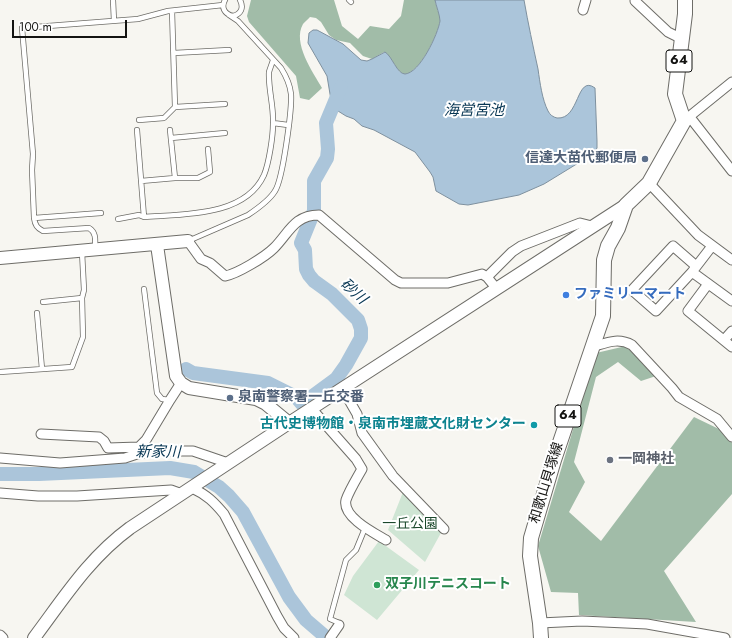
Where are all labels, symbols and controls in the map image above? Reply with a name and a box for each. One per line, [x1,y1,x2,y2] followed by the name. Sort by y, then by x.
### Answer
[14,12,129,38] scale bar
[19,18,52,36] text: 100 m
[666,50,692,72] road number: 64
[444,102,504,120] water label: 海営宮池
[525,151,637,167] place label: 信達大苗代郵便局
[640,154,650,164] marker: 信達大苗代郵便局
[336,275,370,309] water label: 砂川
[574,287,686,303] place label: ファミリーマート
[561,290,571,300] marker: ファミリーマート
[238,390,364,406] place label: 泉南警察署一丘交番
[225,393,235,403] marker: 泉南警察署一丘交番
[555,405,581,427] road number: 64
[260,417,526,433] place label: 古代史博物館・泉南市埋蔵文化財センター
[529,420,539,430] marker: 古代史博物館・泉南市埋蔵文化財センター
[527,440,567,526] street label: 和歌山貝塚線
[135,444,181,462] water label: 新家川
[618,452,674,468] place label: 一岡神社
[605,455,615,465] marker: 一岡神社
[382,517,438,533] park label: 一丘公園
[385,577,511,593] place label: 双子川テニスコート
[372,580,382,590] marker: 双子川テニスコート

